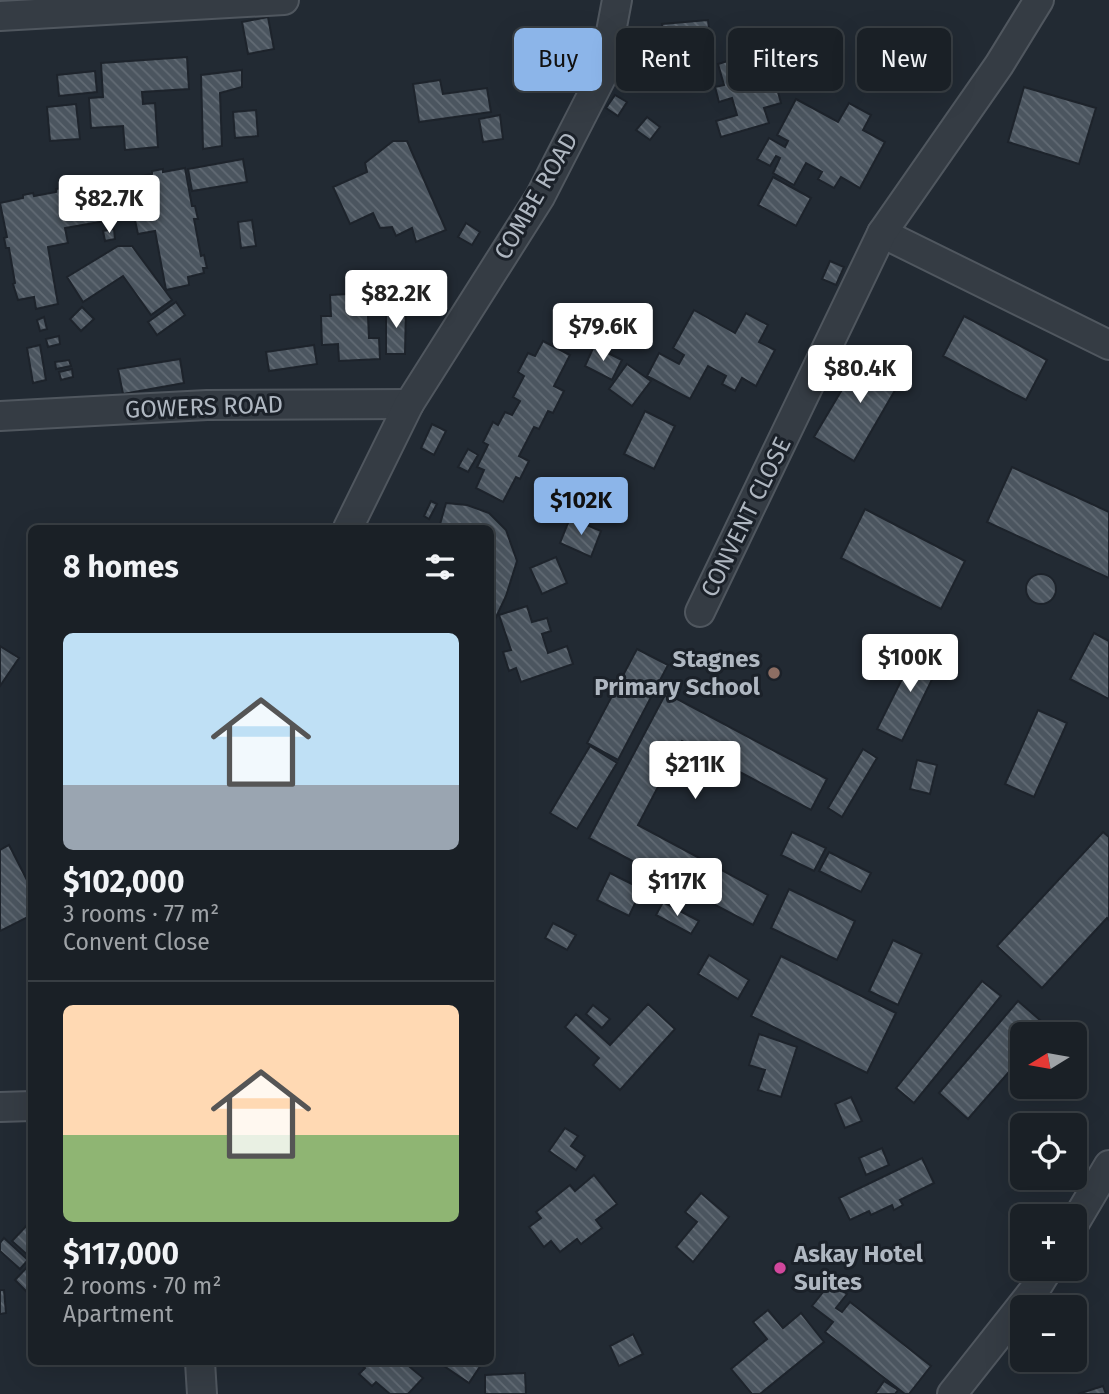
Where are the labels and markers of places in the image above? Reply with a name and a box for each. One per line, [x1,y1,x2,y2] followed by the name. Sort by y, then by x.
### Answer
[52,176,166,235] pin: $82.7K
[339,270,453,330] pin: $82.2K
[546,304,660,363] pin: $79.6K
[803,346,917,405] pin: $80.4K
[532,477,630,537] pin: $102K
[861,634,959,694] pin: $100K
[594,645,761,701] place label: Stagnes Primary School
[766,665,782,681] marker: Stagnes Primary School
[646,742,744,801] pin: $211K
[628,858,726,918] pin: $117K
[793,1240,924,1296] place label: Askay Hotel Suites
[772,1260,788,1276] marker: Askay Hotel Suites

